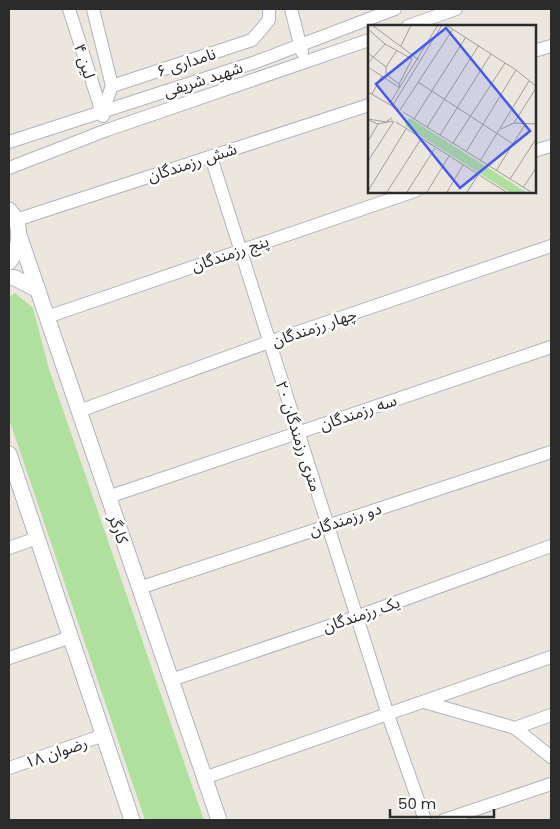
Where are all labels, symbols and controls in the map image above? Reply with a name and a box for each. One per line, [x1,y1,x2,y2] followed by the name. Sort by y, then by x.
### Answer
[368,25,535,192] inset map
[68,41,101,81] street label: لین ۴
[154,42,219,83] street label: نامداری ۶
[160,56,246,103] street label: شهید شریفی
[144,137,240,188] street label: شش رزمندگان
[188,229,272,278] street label: پنج رزمندگان
[269,302,360,353] street label: چهار رزمندگان
[270,378,327,495] street label: ۲۰ متری رزمندگان
[316,389,400,436] street label: سه رزمندگان
[306,497,384,542] street label: دو رزمندگان
[103,511,134,547] street label: کارگر
[319,591,403,638] street label: یک رزمندگان
[22,731,91,774] street label: رضوان ۱۸
[390,786,494,818] scale bar
[398,793,436,814] text: 50 m

